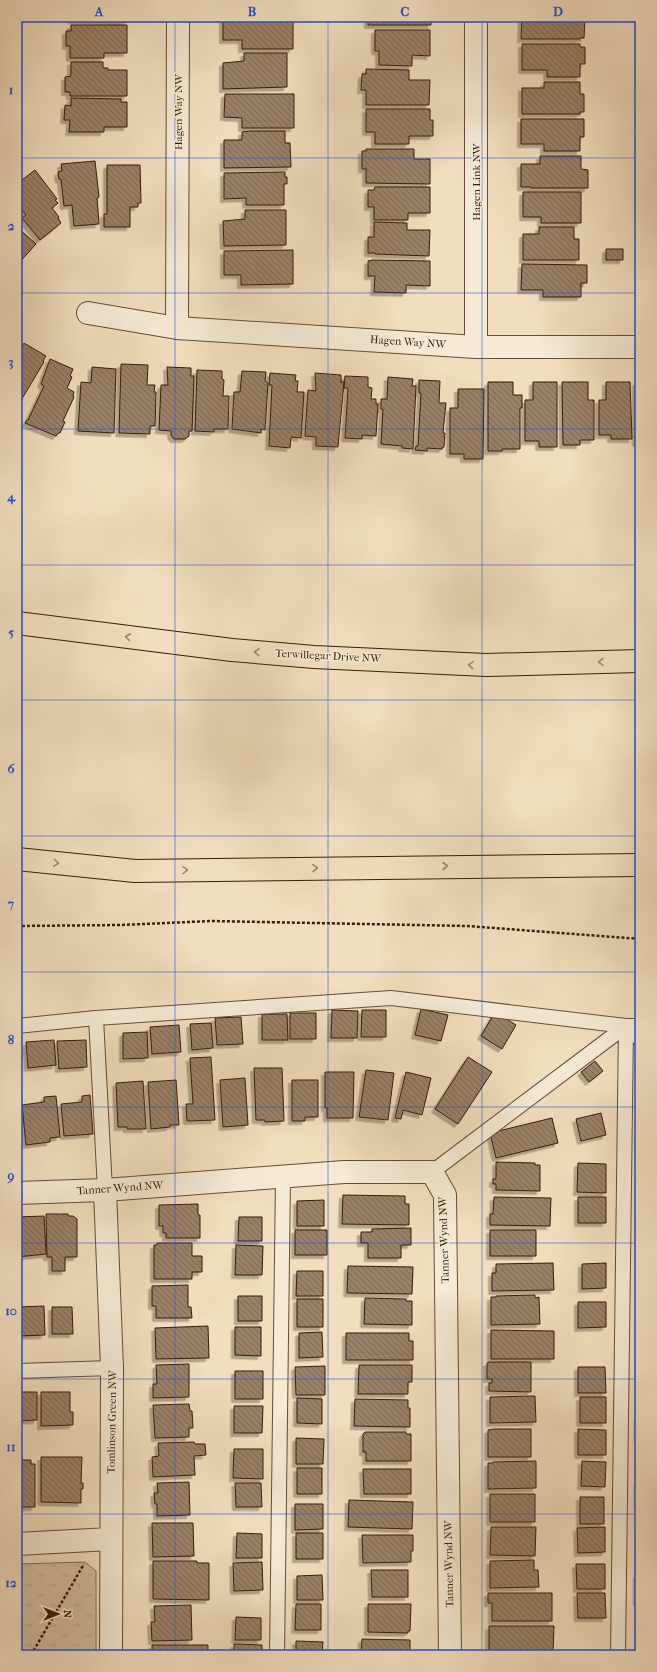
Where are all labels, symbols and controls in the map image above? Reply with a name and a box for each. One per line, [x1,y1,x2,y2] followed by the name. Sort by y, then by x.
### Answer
[94,4,104,19] text: A
[248,4,257,19] text: B
[401,4,410,19] text: C
[553,4,563,19] text: D
[172,73,185,150] street label: Hagen Way NW
[9,82,14,97] text: 1
[470,142,483,221] street label: Hagen Link NW
[8,218,15,233] text: 2
[370,333,448,351] street label: Hagen Way NW
[8,354,14,370] text: 3
[6,489,16,505] text: 4
[8,625,14,640] text: 5
[125,633,131,642] one-way arrow
[275,647,382,665] street label: Terwillegar Drive NW
[254,648,260,657] one-way arrow
[598,658,604,666] one-way arrow
[468,660,474,669] one-way arrow
[7,761,15,776] text: 6
[53,858,59,867] one-way arrow
[442,862,448,870] one-way arrow
[312,864,318,872] one-way arrow
[182,866,188,874] one-way arrow
[7,896,15,911] text: 7
[8,1032,15,1047] text: 8
[7,1168,15,1184] text: 9
[76,1178,165,1198] street label: Tanner Wynd NW
[436,1195,452,1284] street label: Tanner Wynd NW
[5,1303,17,1318] text: 10
[105,1369,119,1474] street label: Tomlinson Green NW
[6,1439,16,1454] text: 11
[442,1519,456,1608] street label: Tanner Wynd NW
[5,1575,17,1590] text: 12
[38,1594,78,1634] north arrow
[61,1610,74,1619] text: N

